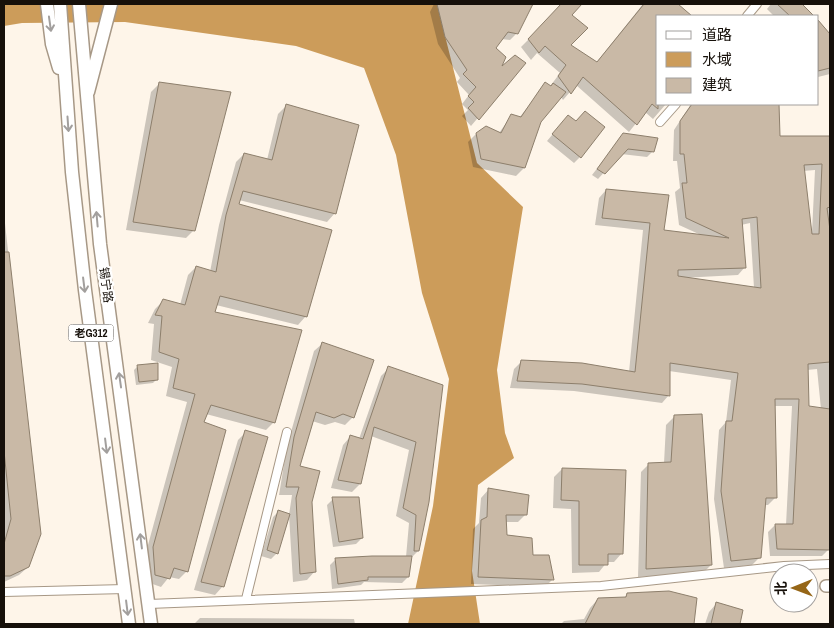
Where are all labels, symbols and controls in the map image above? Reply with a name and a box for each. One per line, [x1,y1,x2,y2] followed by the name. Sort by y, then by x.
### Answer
[656,15,819,105] legend
[45,16,55,32] one-way arrow
[702,24,732,45] text: 道路
[702,49,732,70] text: 水域
[702,74,732,95] text: 建筑
[64,115,73,131] one-way arrow
[92,211,102,227] one-way arrow
[96,266,116,304] street label: 锡宁路
[79,277,89,293] one-way arrow
[68,324,114,342] road number: 老G312
[114,372,124,388] one-way arrow
[101,438,111,454] one-way arrow
[136,534,146,550] one-way arrow
[769,563,819,613] north arrow
[772,581,790,595] text: 北
[122,599,132,615] one-way arrow

